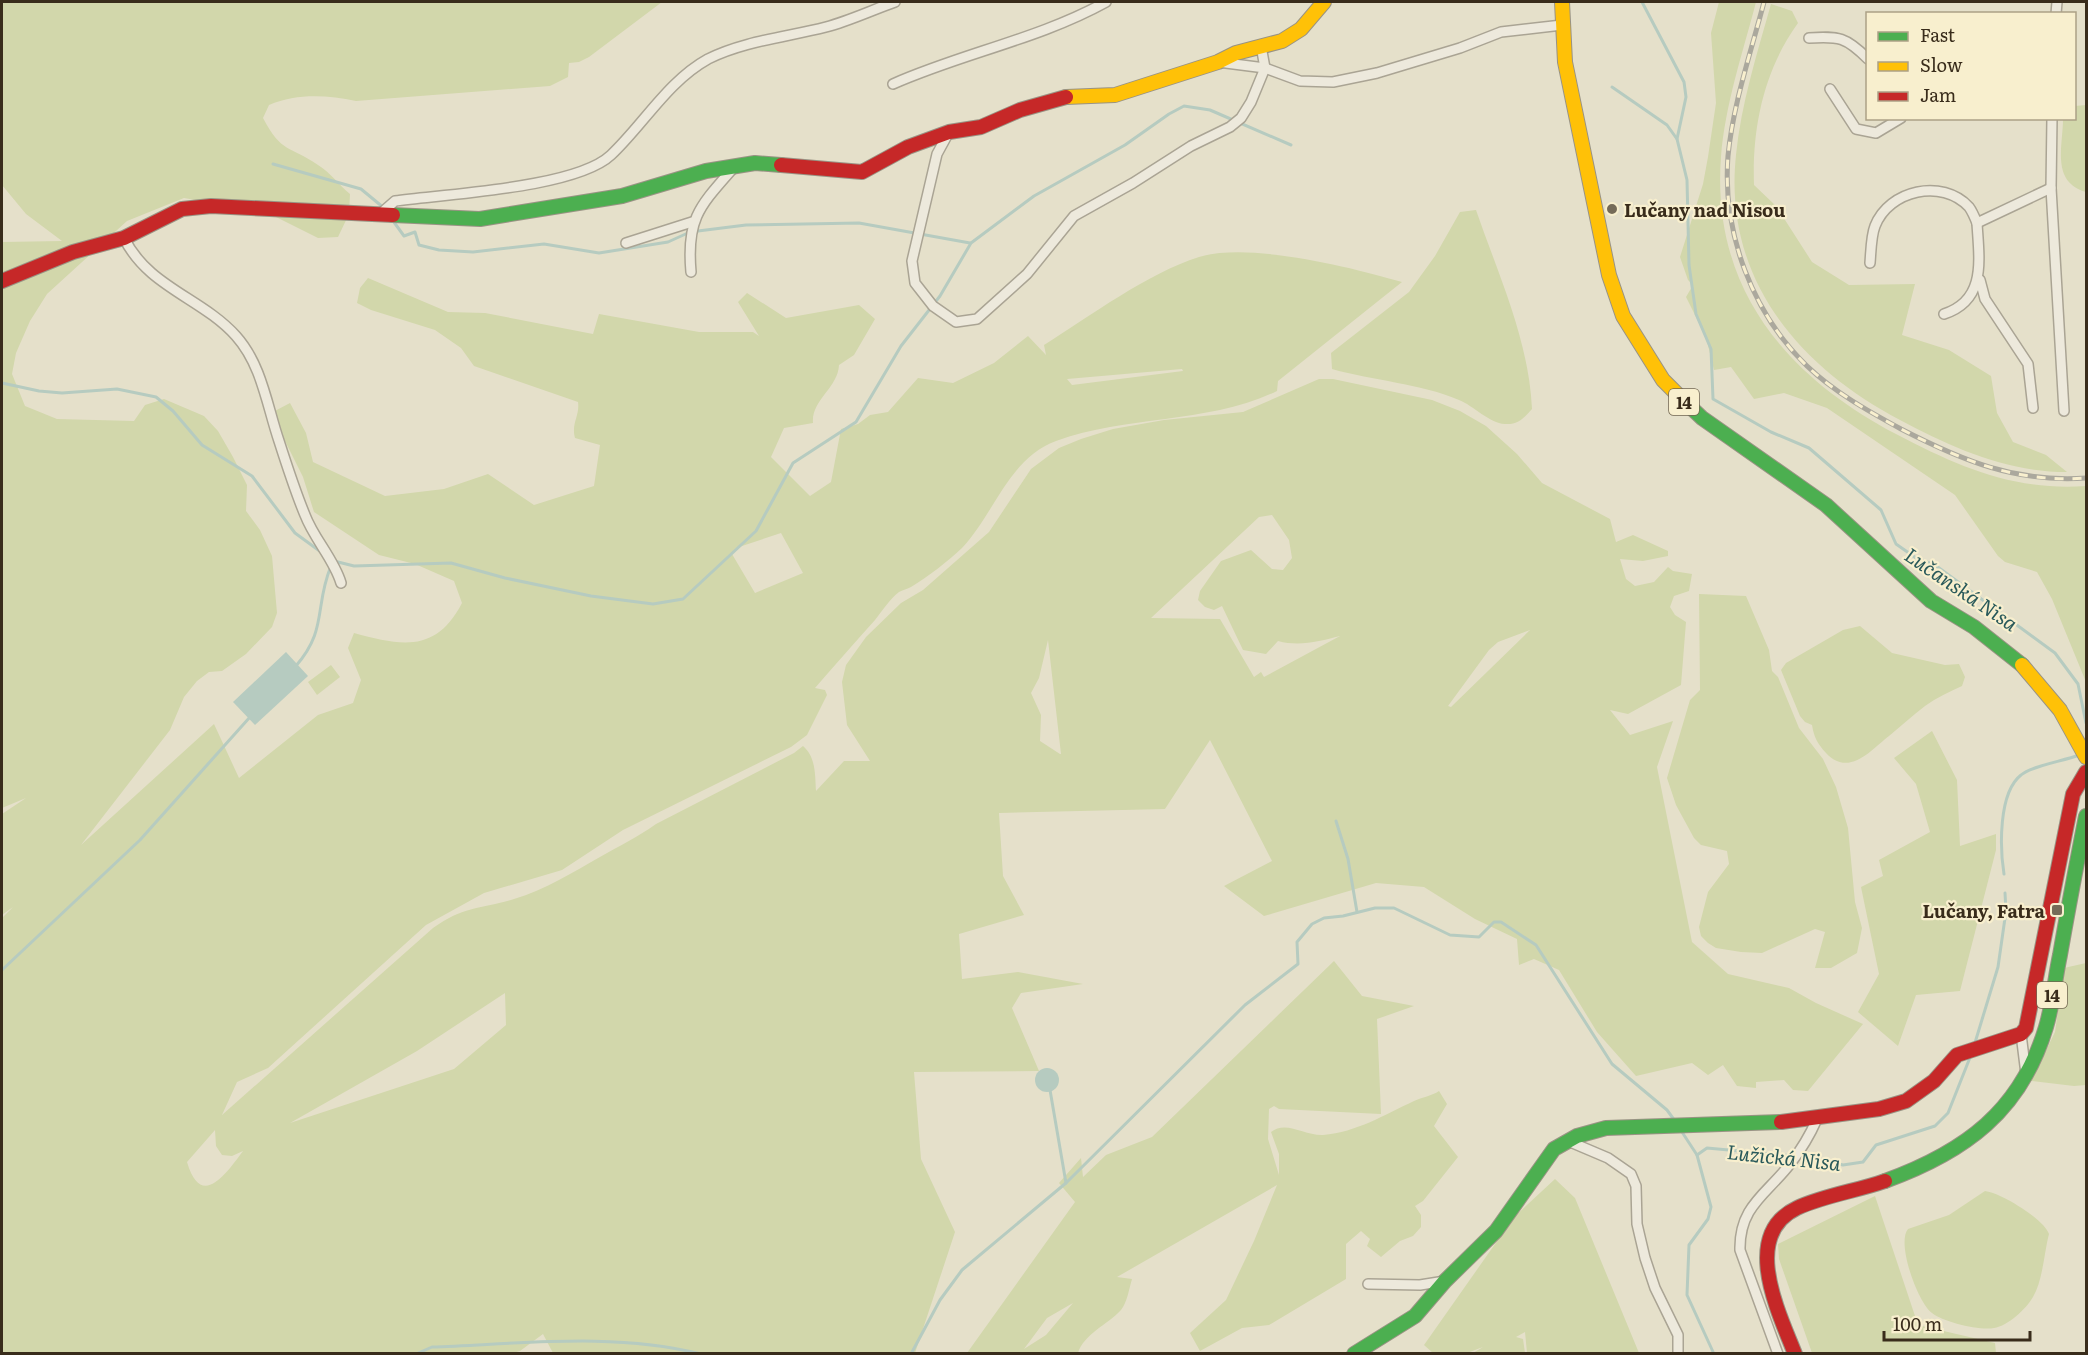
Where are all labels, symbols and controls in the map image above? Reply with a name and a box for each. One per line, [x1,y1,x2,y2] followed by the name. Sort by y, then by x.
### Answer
[1866,12,2076,120] legend
[1920,21,1956,48] text: Fast
[1920,51,1963,78] text: Slow
[1920,81,1956,108] text: Jam
[1624,196,1785,223] place label: Lučany nad Nisou
[1605,202,1619,216] marker: Lučany nad Nisou
[1669,389,1699,415] road number: 14
[1899,539,2025,637] water label: Lučanská Nisa
[1923,897,2046,924] place label: Lučany, Fatra
[2050,903,2064,917] marker: Lučany, Fatra
[2037,982,2067,1008] road number: 14
[1726,1135,1843,1177] water label: Lužická Nisa
[1884,1304,2030,1342] scale bar
[1893,1310,1942,1337] text: 100 m

